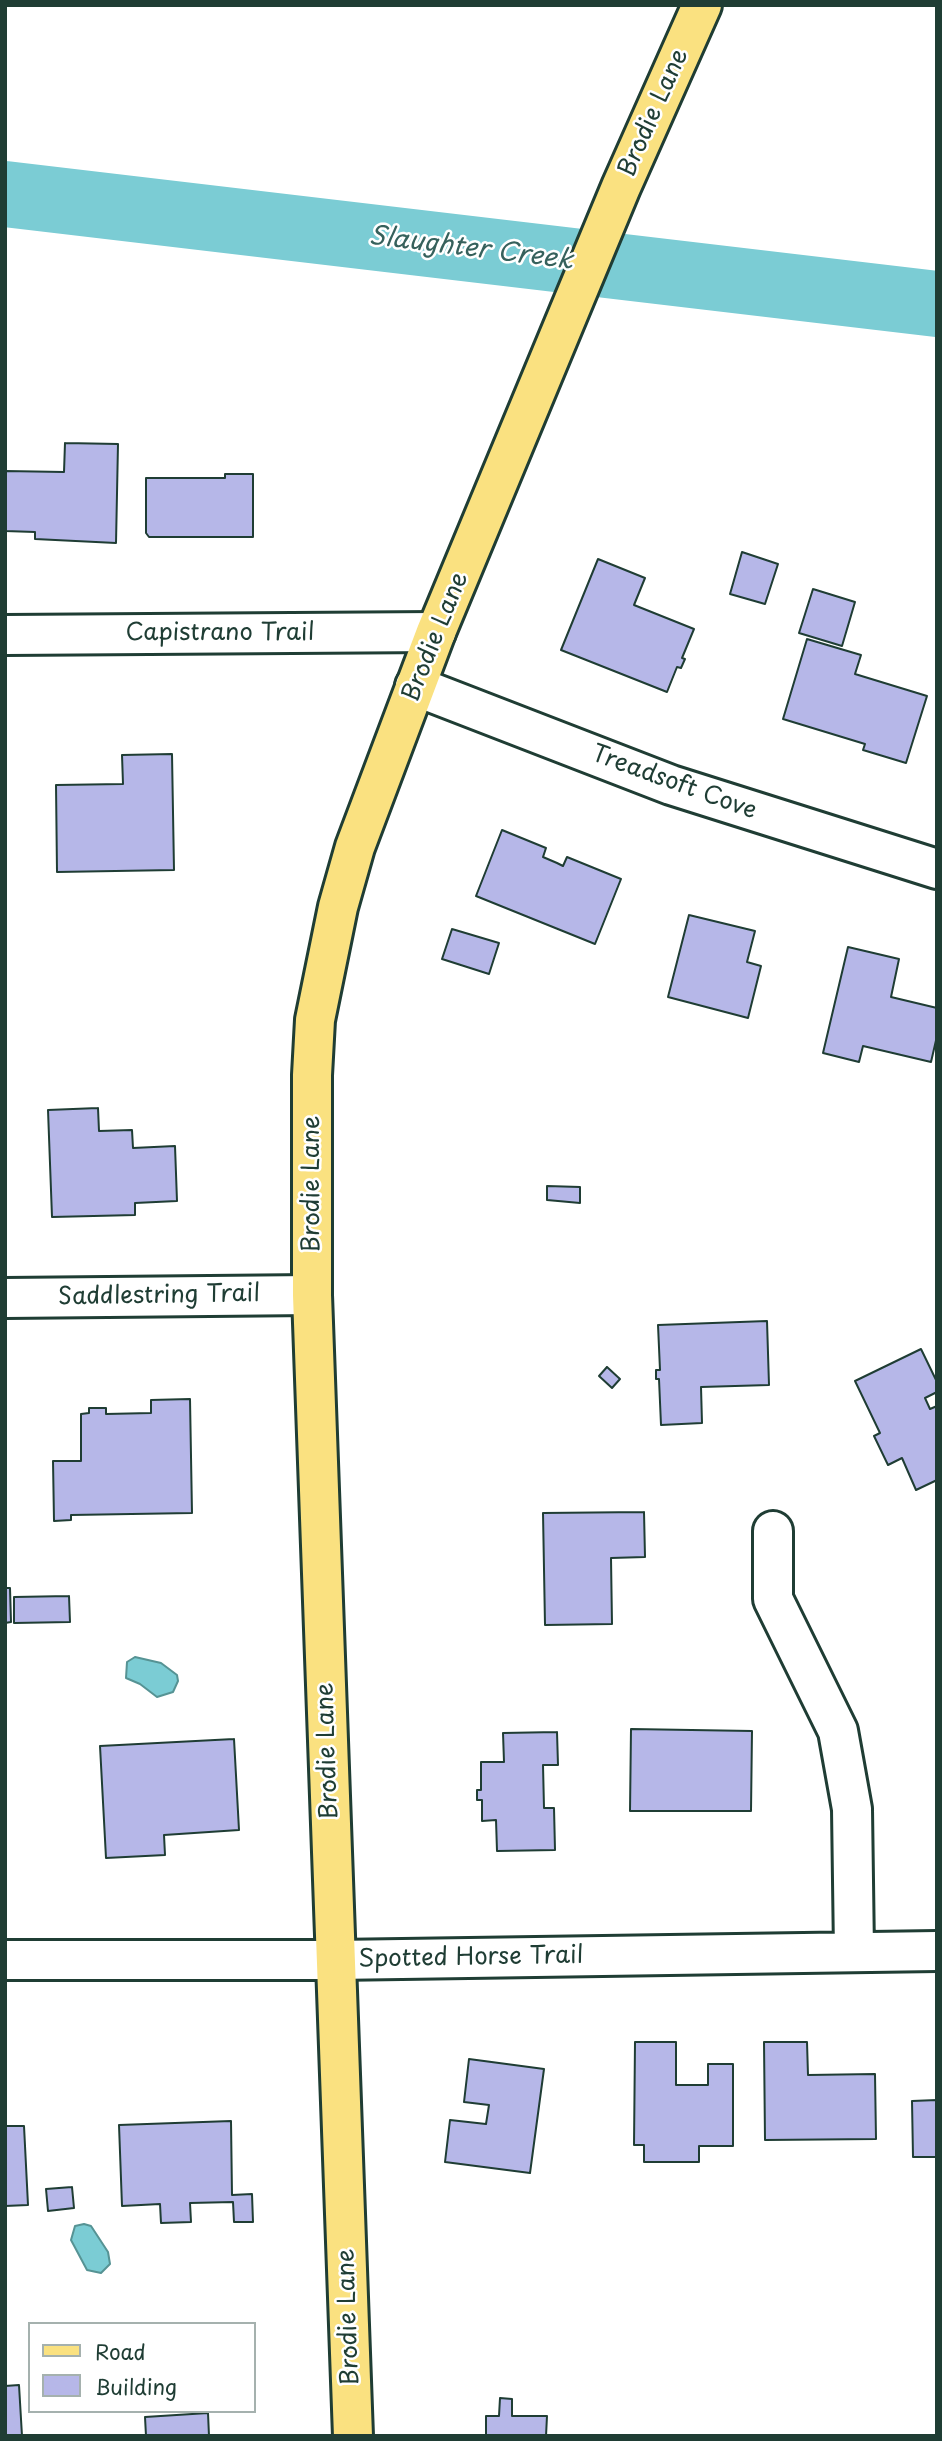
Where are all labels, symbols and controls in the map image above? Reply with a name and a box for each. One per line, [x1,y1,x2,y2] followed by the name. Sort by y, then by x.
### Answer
[613,45,695,181] street label: Brodie Lane
[367,221,575,277] water label: Slaughter Creek
[397,568,475,706] street label: Brodie Lane
[125,619,315,647] street label: Capistrano Trail
[588,740,760,826] street label: Treadsoft Cove
[298,1115,326,1253] street label: Brodie Lane
[58,1280,260,1312] street label: Saddlestring Trail
[311,1682,345,1820] street label: Brodie Lane
[358,1942,584,1974] street label: Spotted Horse Trail
[332,2248,366,2386] street label: Brodie Lane
[28,2322,256,2413] legend
[95,2335,146,2367] text: Road
[95,2370,177,2402] text: Building

